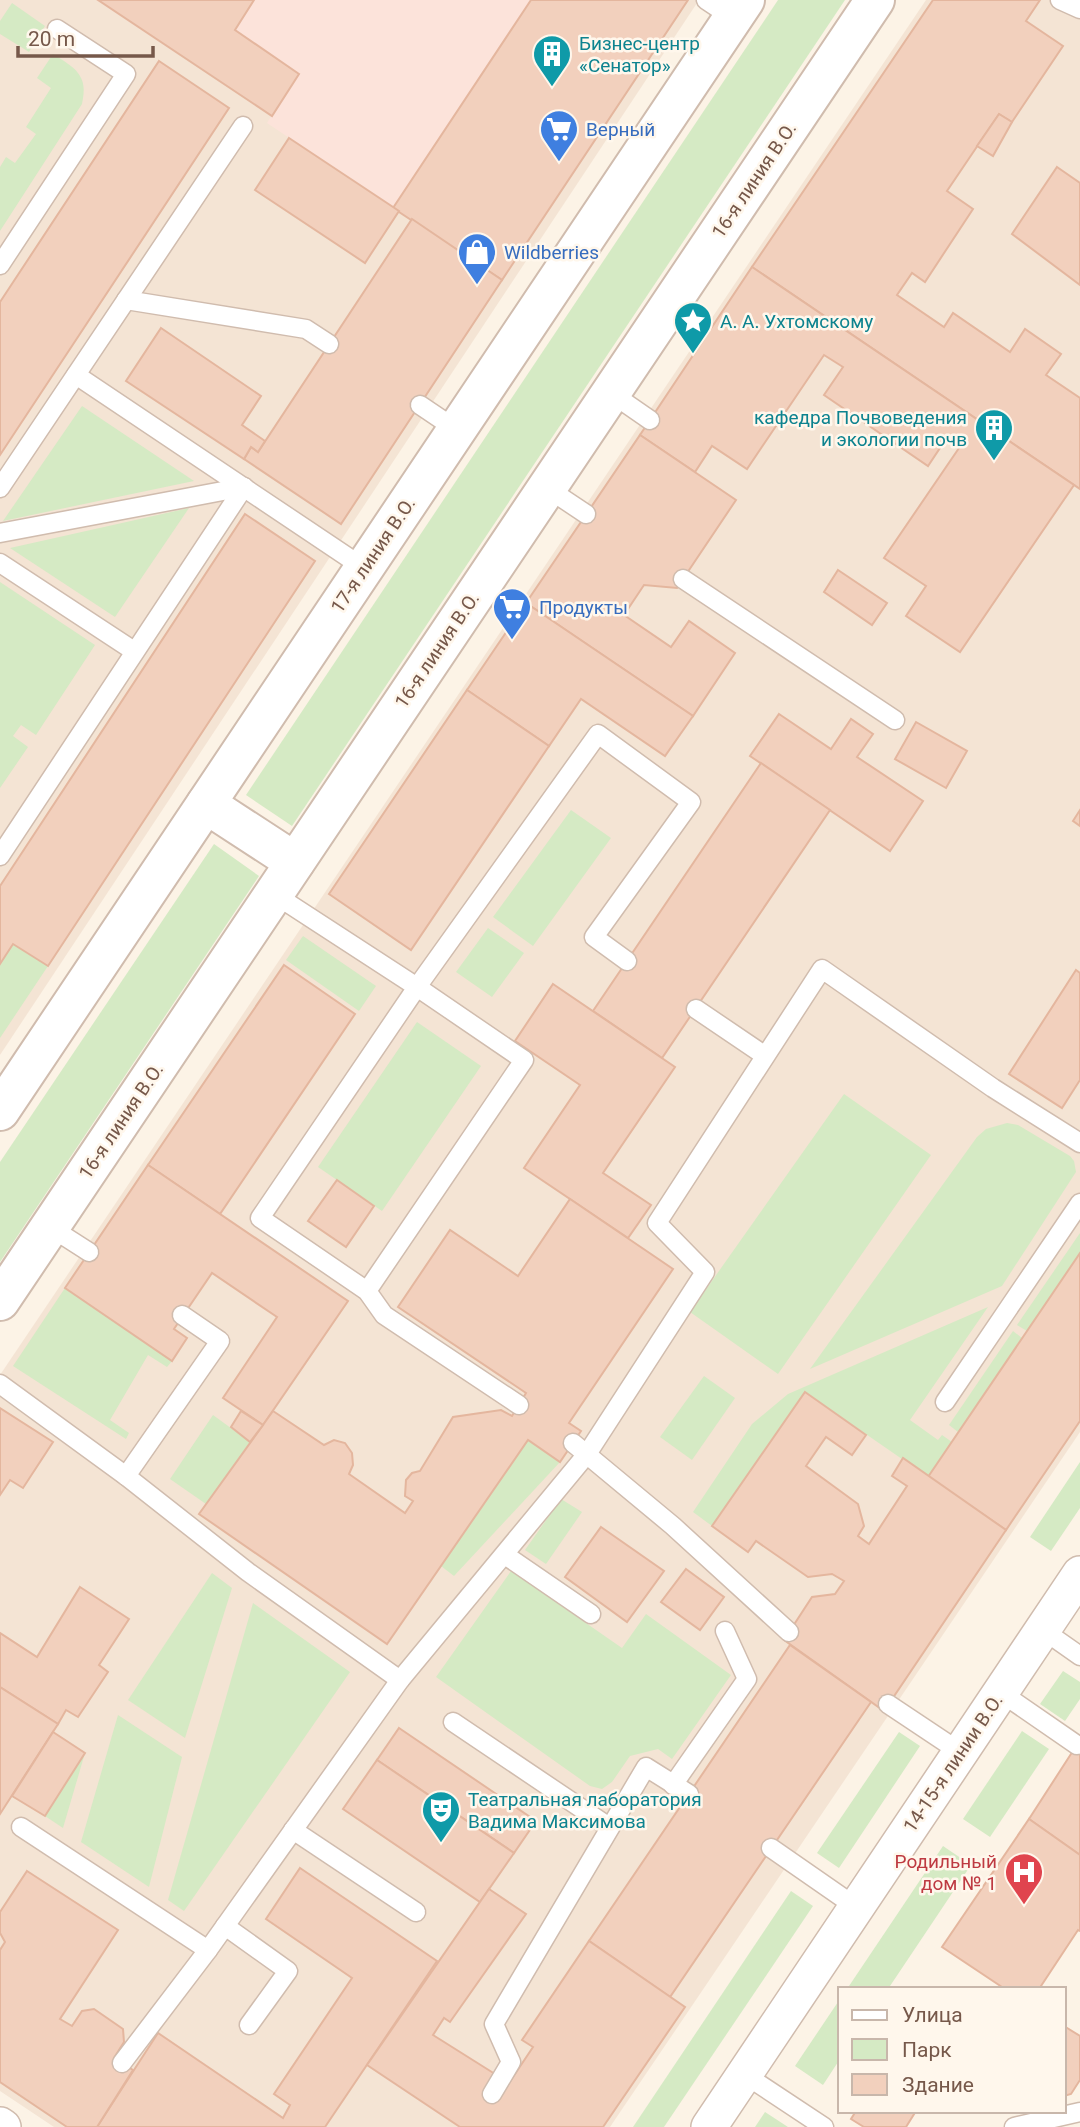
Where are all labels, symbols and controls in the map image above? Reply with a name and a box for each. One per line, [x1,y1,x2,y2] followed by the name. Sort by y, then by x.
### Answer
[18,14,152,58] scale bar
[28,27,75,51] text: 20 m
[579,32,700,77] place label: Бизнес-центр «Сенатор»
[531,33,573,88] building icon: Бизнес-центр «Сенатор»
[538,108,580,163] supermarket icon: Верный
[586,118,655,141] place label: Верный
[707,118,801,242] street label: 16-я линия В.О.
[456,231,498,286] shop icon: Wildberries
[504,241,599,264] place label: Wildberries
[672,300,714,355] place icon: А. А. Ухтомскому
[720,310,873,333] place label: А. А. Ухтомскому
[754,406,967,451] place label: кафедра Почвоведения и экологии почв
[973,407,1015,462] building icon: кафедра Почвоведения и экологии почв
[326,493,420,617] street label: 17-я линия В.О.
[491,586,533,641] supermarket icon: Продукты
[390,588,484,712] street label: 16-я линия В.О.
[539,596,628,619] place label: Продукты
[74,1059,168,1183] street label: 16-я линия В.О.
[898,1689,1008,1837] street label: 14-15-я линии В.О.
[468,1788,702,1833] place label: Театральная лаборатория Вадима Максимова
[420,1789,462,1844] theatre icon: Театральная лаборатория Вадима Максимова
[895,1850,997,1895] place label: Родильный дом № 1
[1003,1851,1045,1906] hospital icon: Родильный дом № 1
[838,1987,1066,2113] legend
[902,2003,963,2027] text: Улица
[902,2038,952,2062] text: Парк
[902,2073,974,2097] text: Здание

